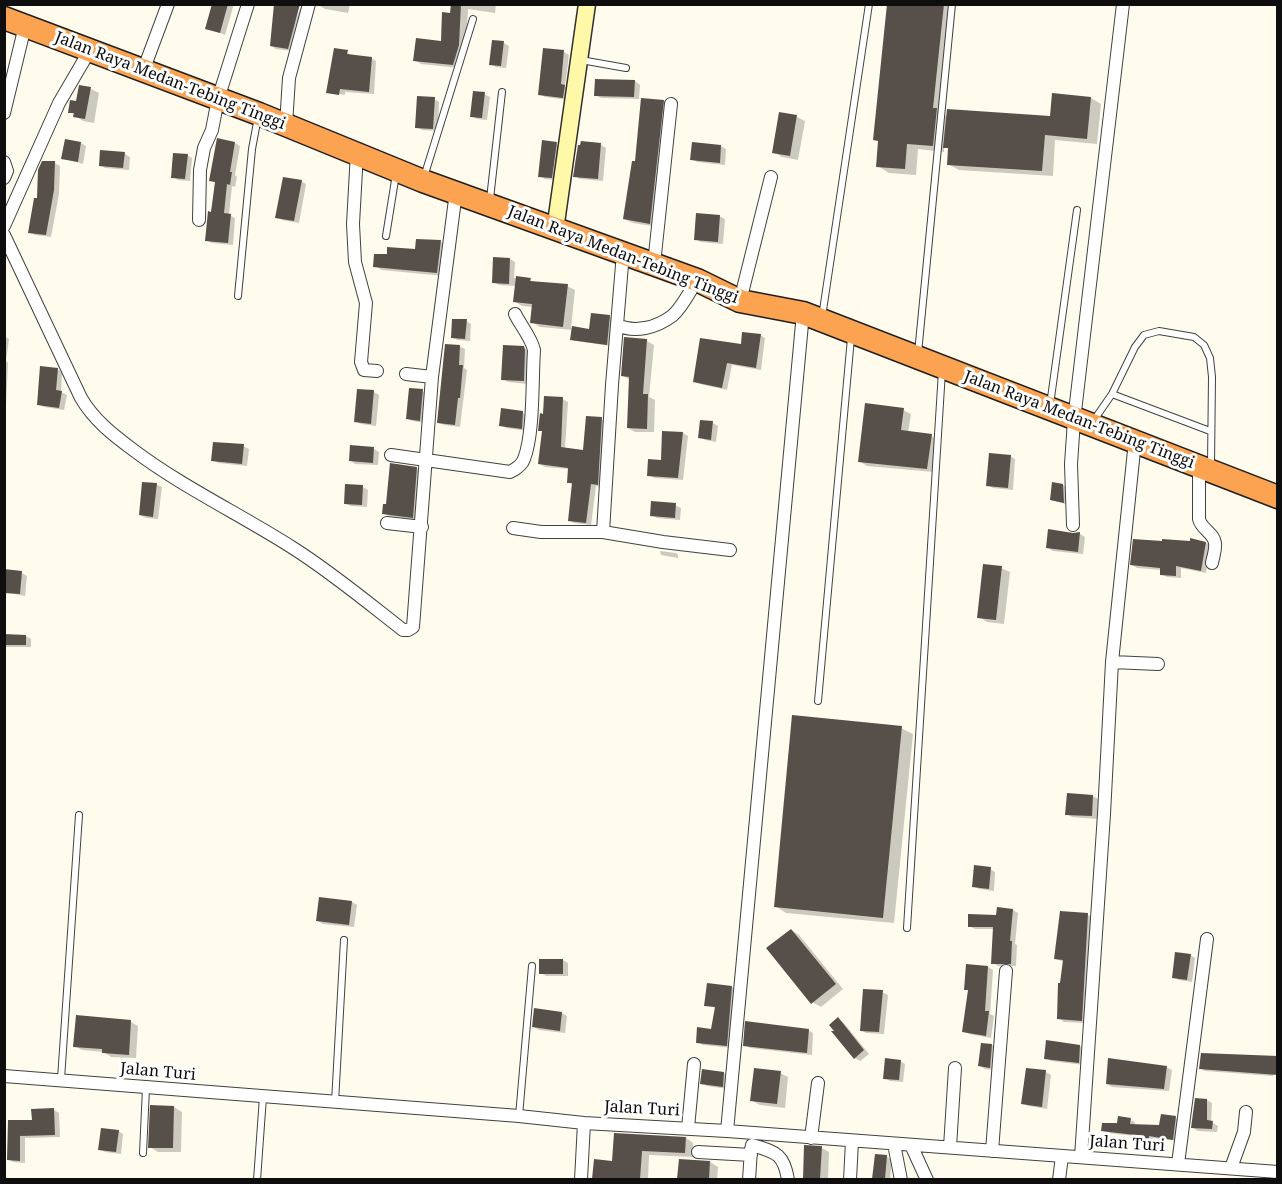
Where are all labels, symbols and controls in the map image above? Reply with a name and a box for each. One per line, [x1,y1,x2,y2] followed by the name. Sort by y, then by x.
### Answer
[52,28,288,134] street label: Jalan Raya Medan-Tebing Tinggi
[505,202,741,308] street label: Jalan Raya Medan-Tebing Tinggi
[961,367,1197,473] street label: Jalan Raya Medan-Tebing Tinggi
[119,1059,197,1085] street label: Jalan Turi
[604,1097,680,1121] street label: Jalan Turi
[1089,1132,1165,1156] street label: Jalan Turi

